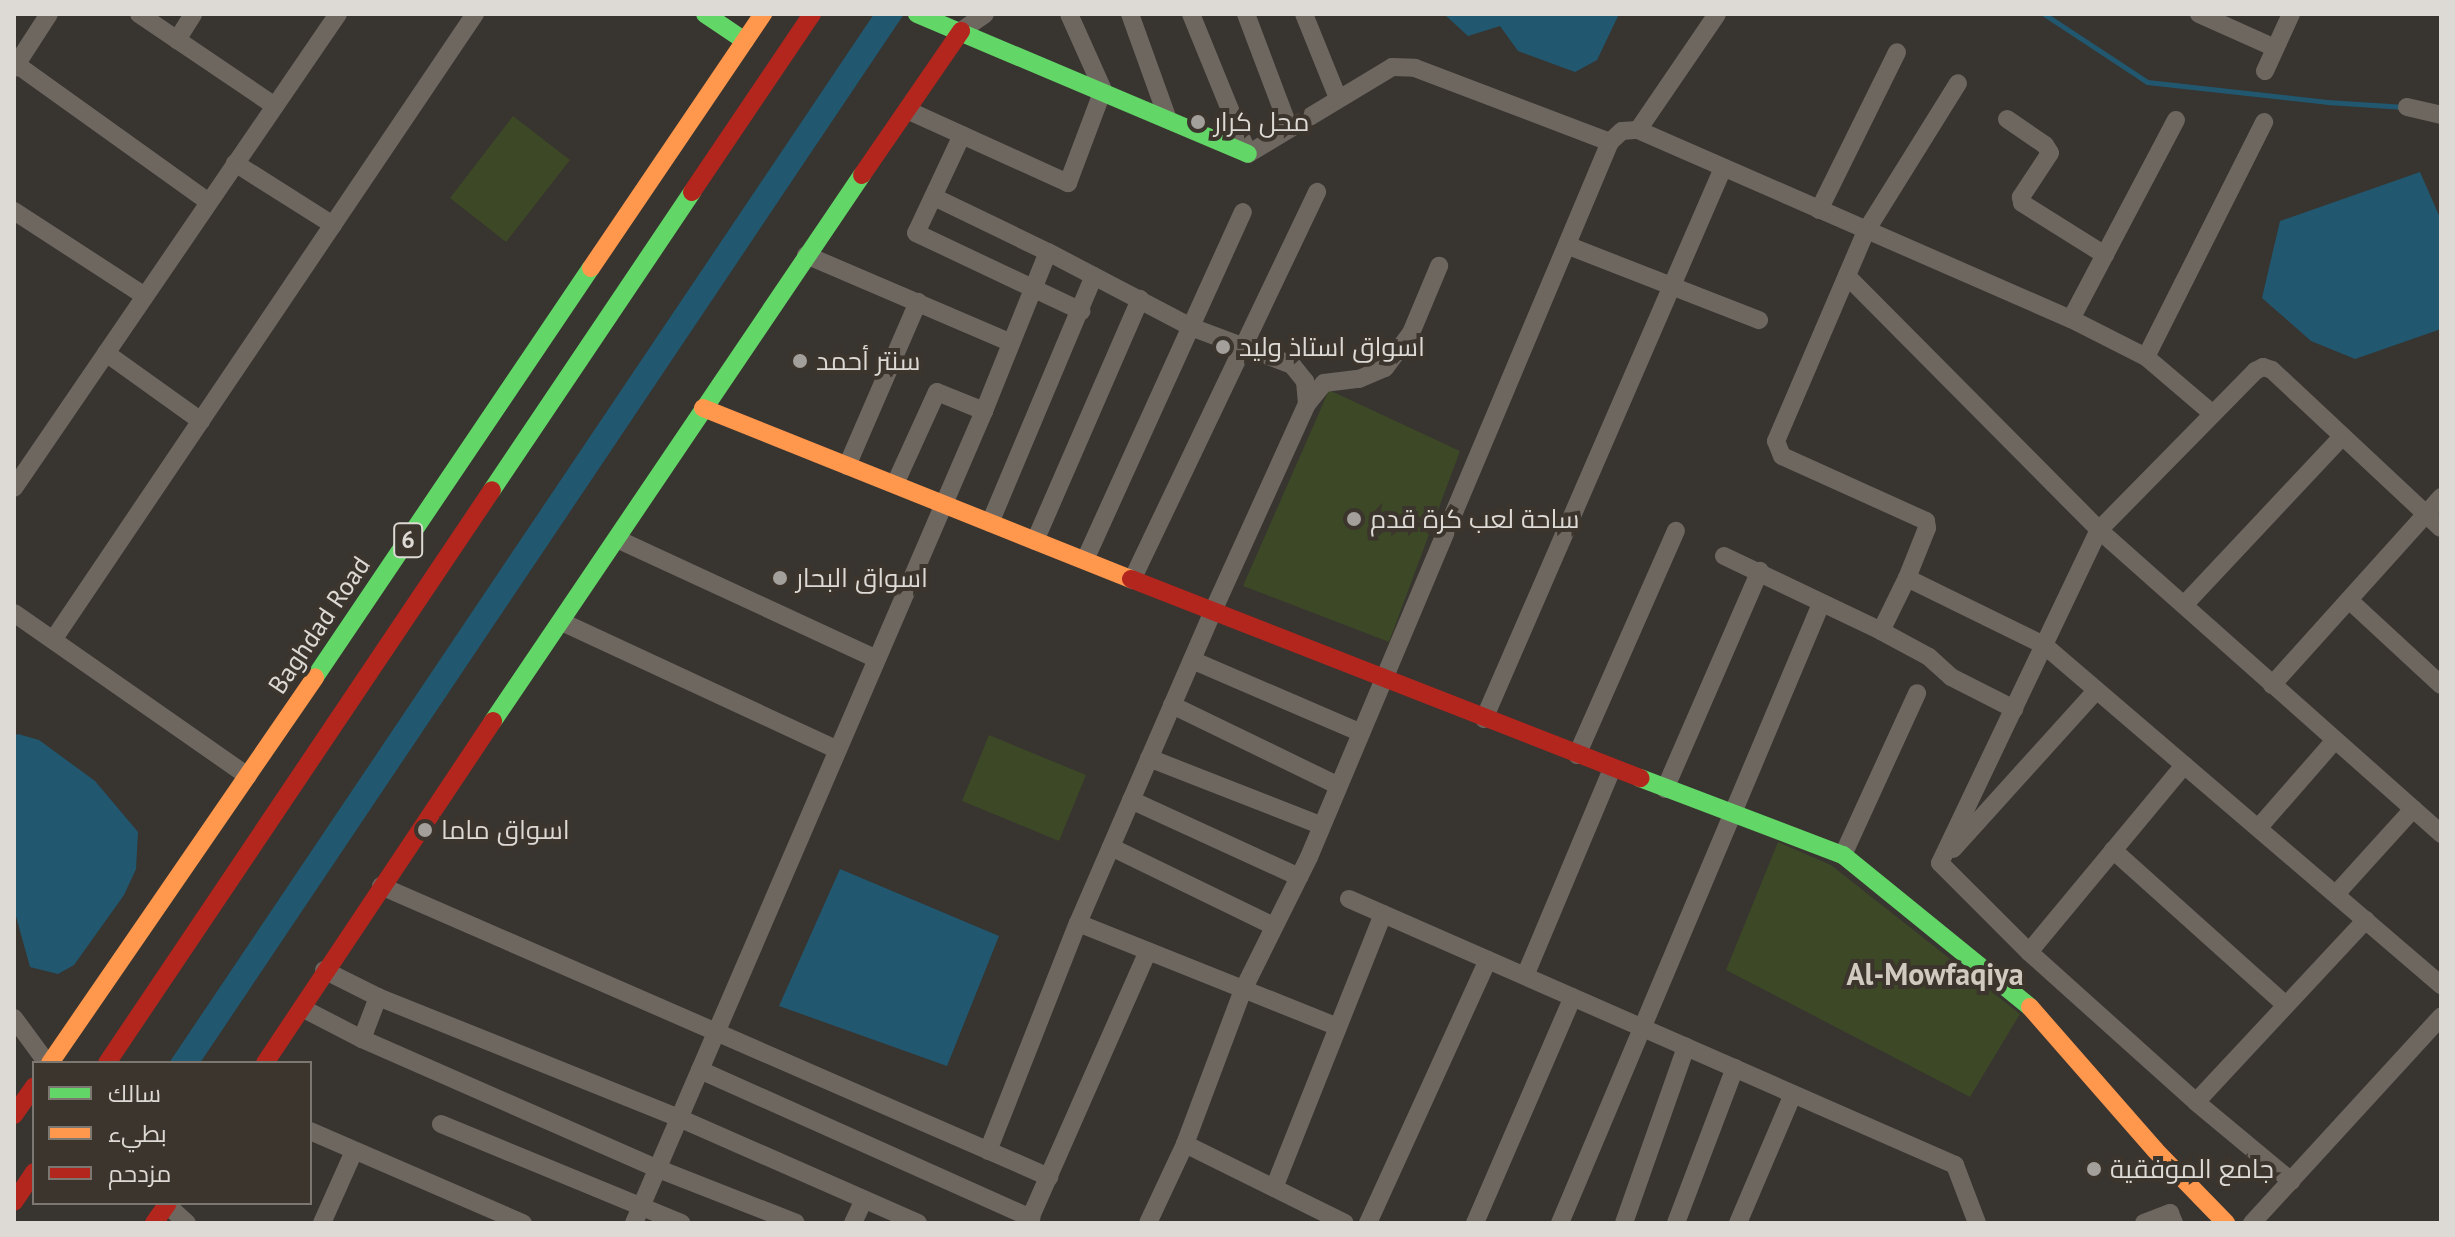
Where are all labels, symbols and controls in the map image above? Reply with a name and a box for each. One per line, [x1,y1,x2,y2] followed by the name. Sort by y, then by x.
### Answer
[1214,106,1309,138] place label: محل كرار
[1189,113,1207,131] marker: محل كرار
[1239,331,1425,363] place label: اسواق استاذ وليد
[1214,338,1232,356] marker: اسواق استاذ وليد
[816,345,920,377] place label: سنتر أحمد
[791,352,809,370] marker: سنتر أحمد
[1370,503,1580,535] place label: ساحة لعب كرة قدم
[1345,510,1363,528] marker: ساحة لعب كرة قدم
[392,520,424,560] road number: 6
[262,550,376,700] street label: Baghdad Road
[796,562,928,594] place label: اسواق البحار
[771,569,789,587] marker: اسواق البحار
[441,814,570,846] place label: اسواق ماما
[416,821,434,839] marker: اسواق ماما
[1846,956,2024,992] district label: Al-Mowfaqiya
[32,1061,312,1205] legend
[108,1078,161,1109] text: سالك
[108,1118,167,1149] text: بطيء
[2110,1153,2274,1185] place label: جامع الموفقية
[108,1158,171,1189] text: مزدحم
[2085,1160,2103,1178] marker: جامع الموفقية

